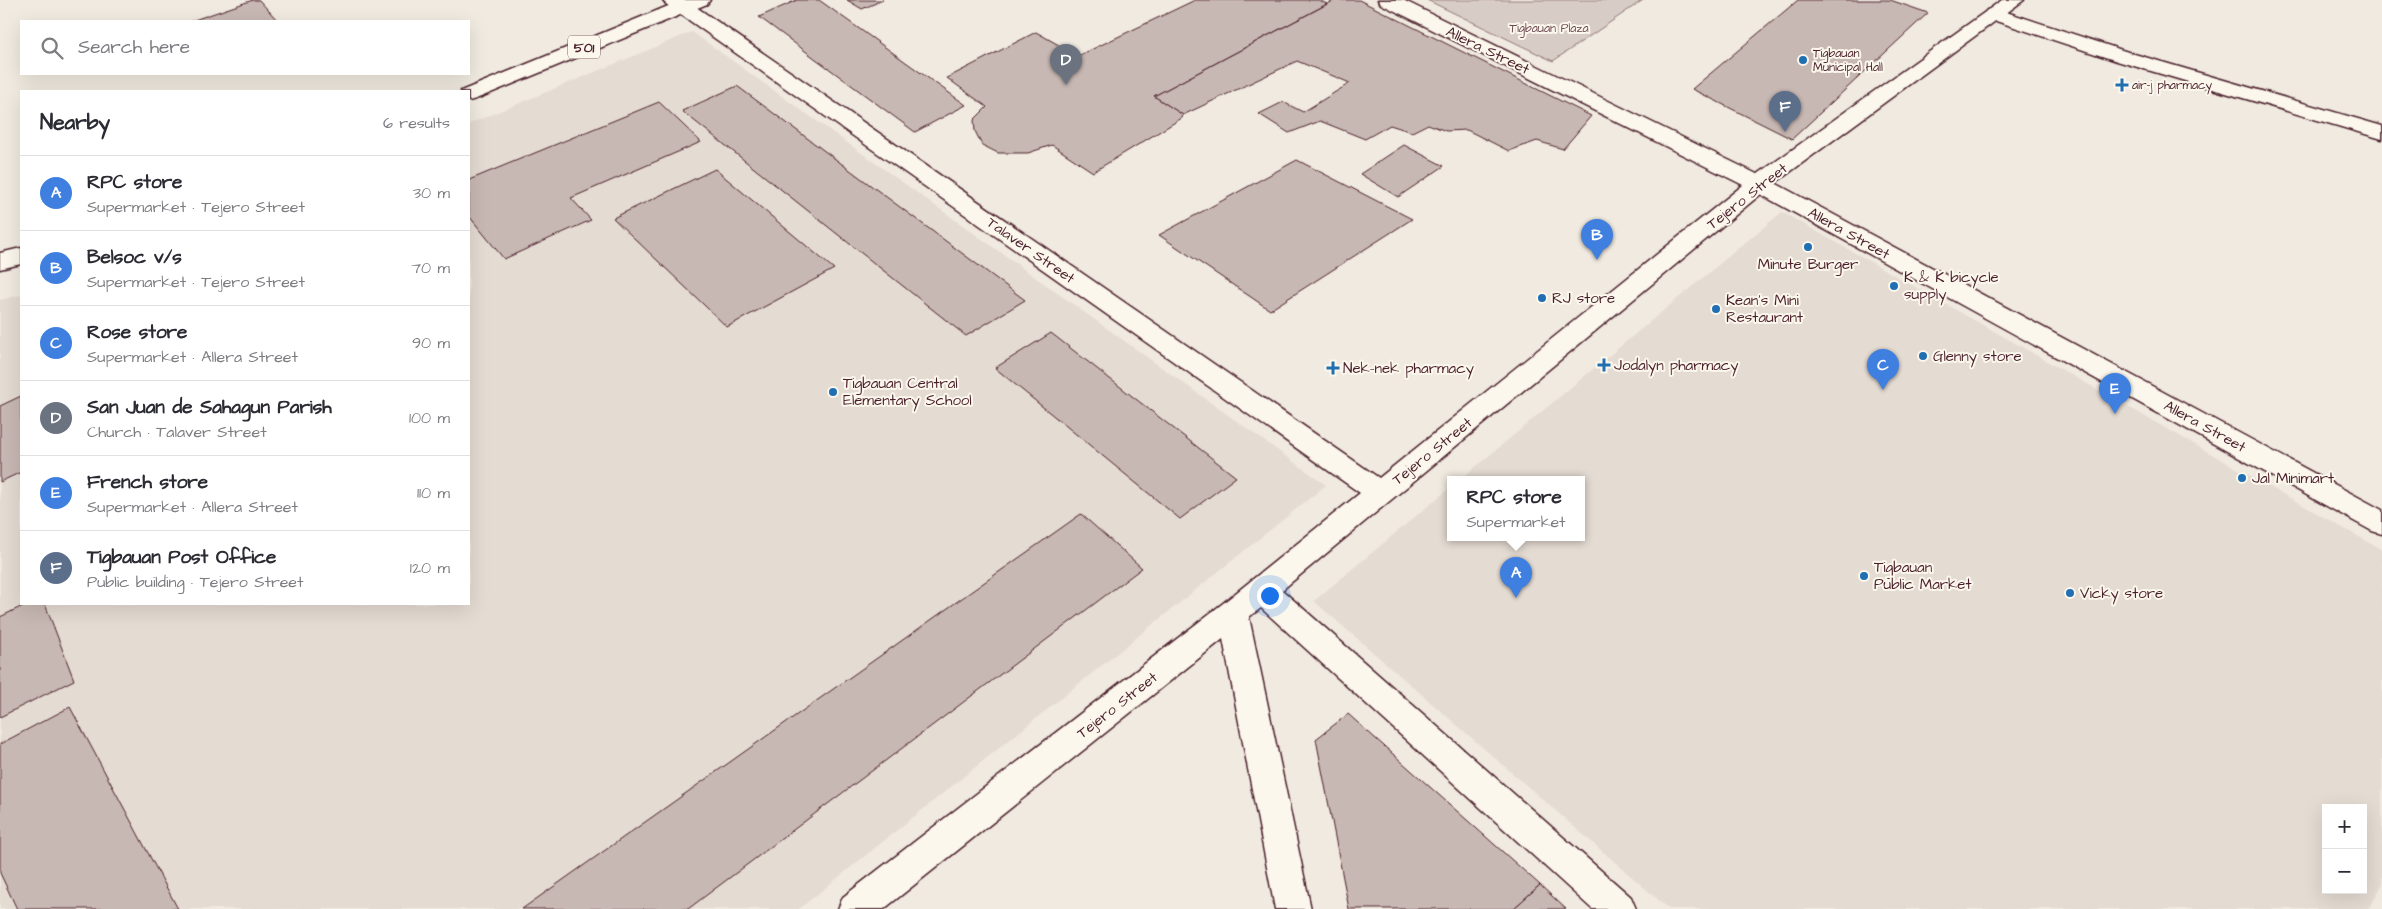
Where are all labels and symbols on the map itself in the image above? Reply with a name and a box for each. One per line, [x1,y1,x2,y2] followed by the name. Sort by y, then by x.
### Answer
[1509,20,1589,38] park label: Tigbauan Plaza
[1442,21,1533,80] street label: Allera Street
[568,36,600,58] road number: 501
[1050,44,1082,85] pin: D
[1813,45,1883,76] place label: Tigbauan Municipal Hall
[1797,54,1809,66] marker: Tigbauan Municipal Hall
[2132,77,2213,95] place label: air-j pharmacy
[2116,79,2128,91] marker: air-j pharmacy
[1769,91,1801,132] pin: F
[1703,158,1792,235] street label: Tejero Street
[1804,202,1893,265] street label: Allera Street
[982,212,1079,289] street label: Talaver Street
[1581,219,1613,260] pin: B
[1802,241,1814,253] marker: Minute Burger
[1758,254,1858,276] place label: Minute Burger
[1904,267,1999,306] place label: K & K bicycle supply
[1888,280,1900,292] marker: K & K bicycle supply
[1552,288,1615,309] place label: RJ store
[1726,290,1803,328] place label: Kean's Mini Restaurant
[1536,292,1548,304] marker: RJ store
[1710,303,1722,315] marker: Kean's Mini Restaurant
[1933,346,2022,368] place label: Glenny store
[1867,349,1899,390] pin: C
[1917,350,1929,362] marker: Glenny store
[1614,355,1739,377] place label: Jodalyn pharmacy
[1343,358,1474,380] place label: Nek-nek pharmacy
[1598,359,1610,371] marker: Jodalyn pharmacy
[1327,362,1339,374] marker: Nek-nek pharmacy
[843,373,972,412] place label: Tigbauan Central Elementary School
[2099,373,2131,414] pin: E
[827,386,839,398] marker: Tigbauan Central Elementary School
[2160,395,2249,458] street label: Allera Street
[1388,413,1477,490] street label: Tejero Street
[2252,468,2334,489] place label: Jal Minimart
[2236,472,2248,484] marker: Jal Minimart
[1500,557,1532,598] pin: A
[1874,557,1971,595] place label: Tigbauan Public Market
[1858,570,1870,582] marker: Tigbauan Public Market
[1257,583,1283,609] your location
[2080,583,2163,605] place label: Vicky store
[2064,587,2076,599] marker: Vicky store
[1073,667,1162,744] street label: Tejero Street

